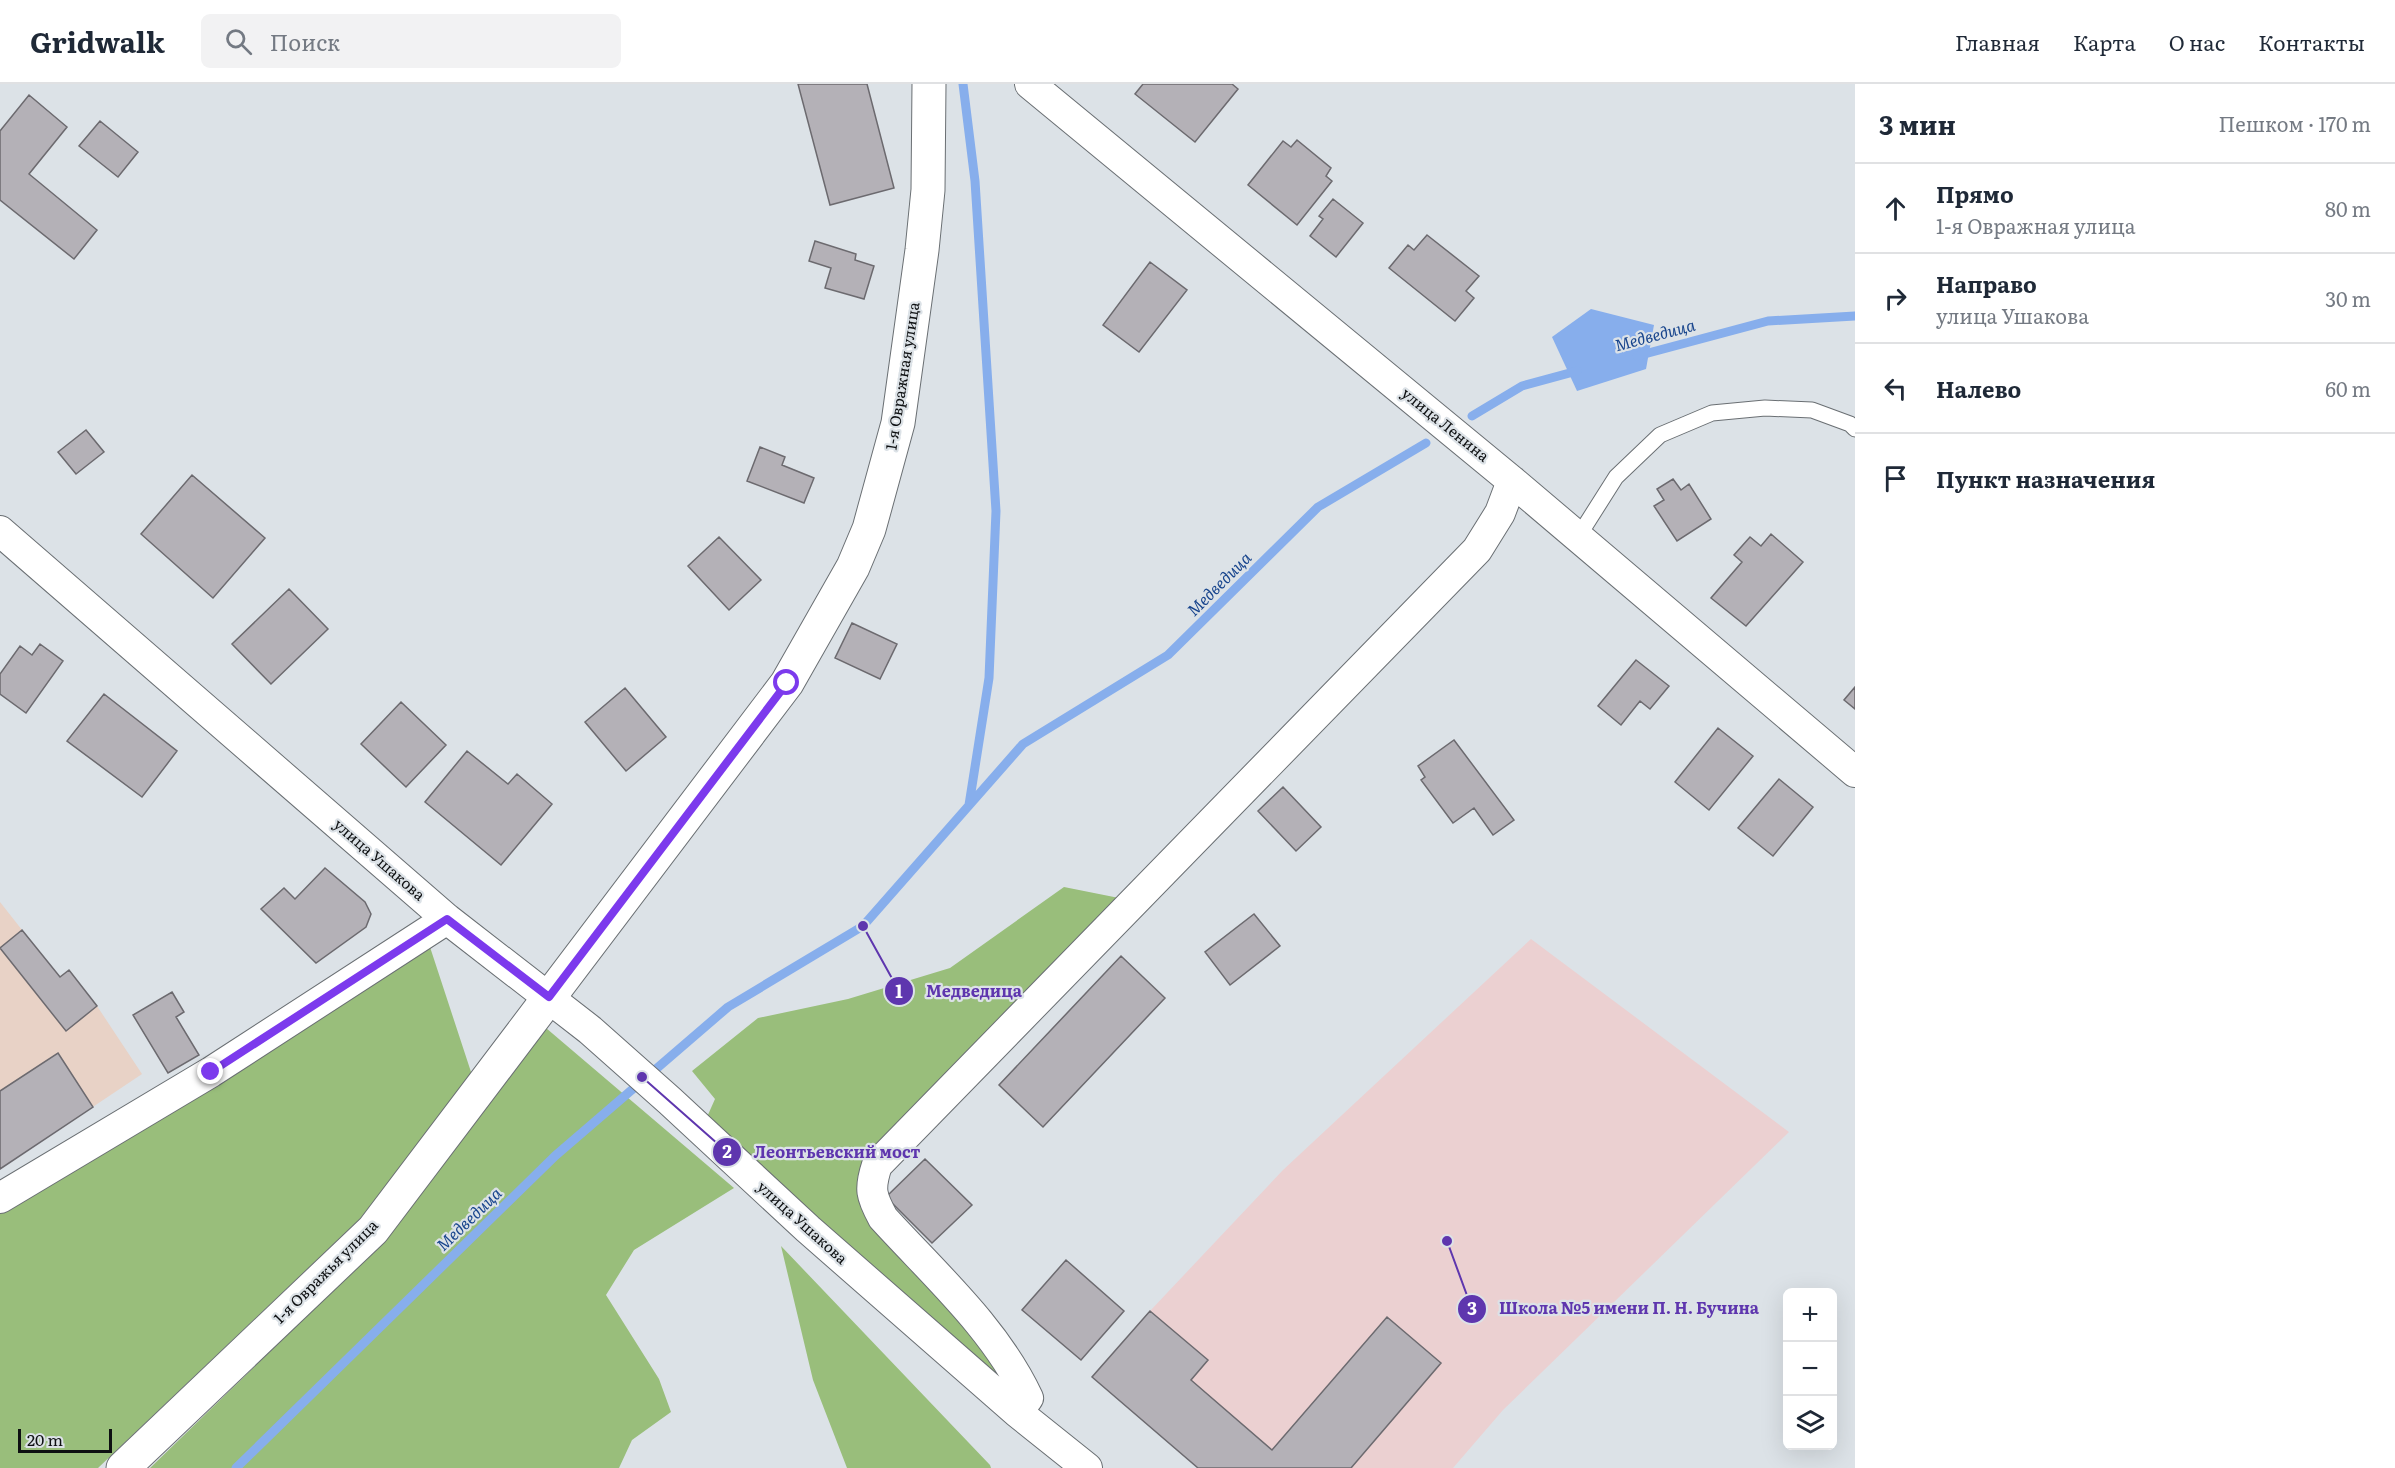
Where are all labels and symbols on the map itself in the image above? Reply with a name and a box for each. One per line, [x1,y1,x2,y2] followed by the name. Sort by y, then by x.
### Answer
[878,299,925,451] street label: 1-я Овражная улица
[1612,312,1698,356] water label: Медведица
[1397,381,1495,467] street label: улица Ленина
[1181,545,1256,621] water label: Медведица
[773,669,799,695] route start
[329,813,432,906] street label: улица Ушакова
[884,974,1034,1008] callout: Медведица
[895,977,903,1004] text: 1
[926,978,1023,1002] text: Медведица
[197,1058,223,1084] route end
[712,1135,933,1169] callout: Леонтьевский мост
[722,1137,732,1164] text: 2
[754,1139,921,1163] text: Леонтьевский мост
[753,1175,854,1269] street label: улица Ушакова
[430,1180,507,1256] water label: Медведица
[267,1213,383,1328] street label: 1-я Овражья улица
[1457,1292,1771,1326] callout: Школа №5 имени П. Н. Бучина
[1467,1294,1477,1321] text: 3
[1499,1295,1760,1319] text: Школа №5 имени П. Н. Бучина
[18,1426,112,1454] scale bar

